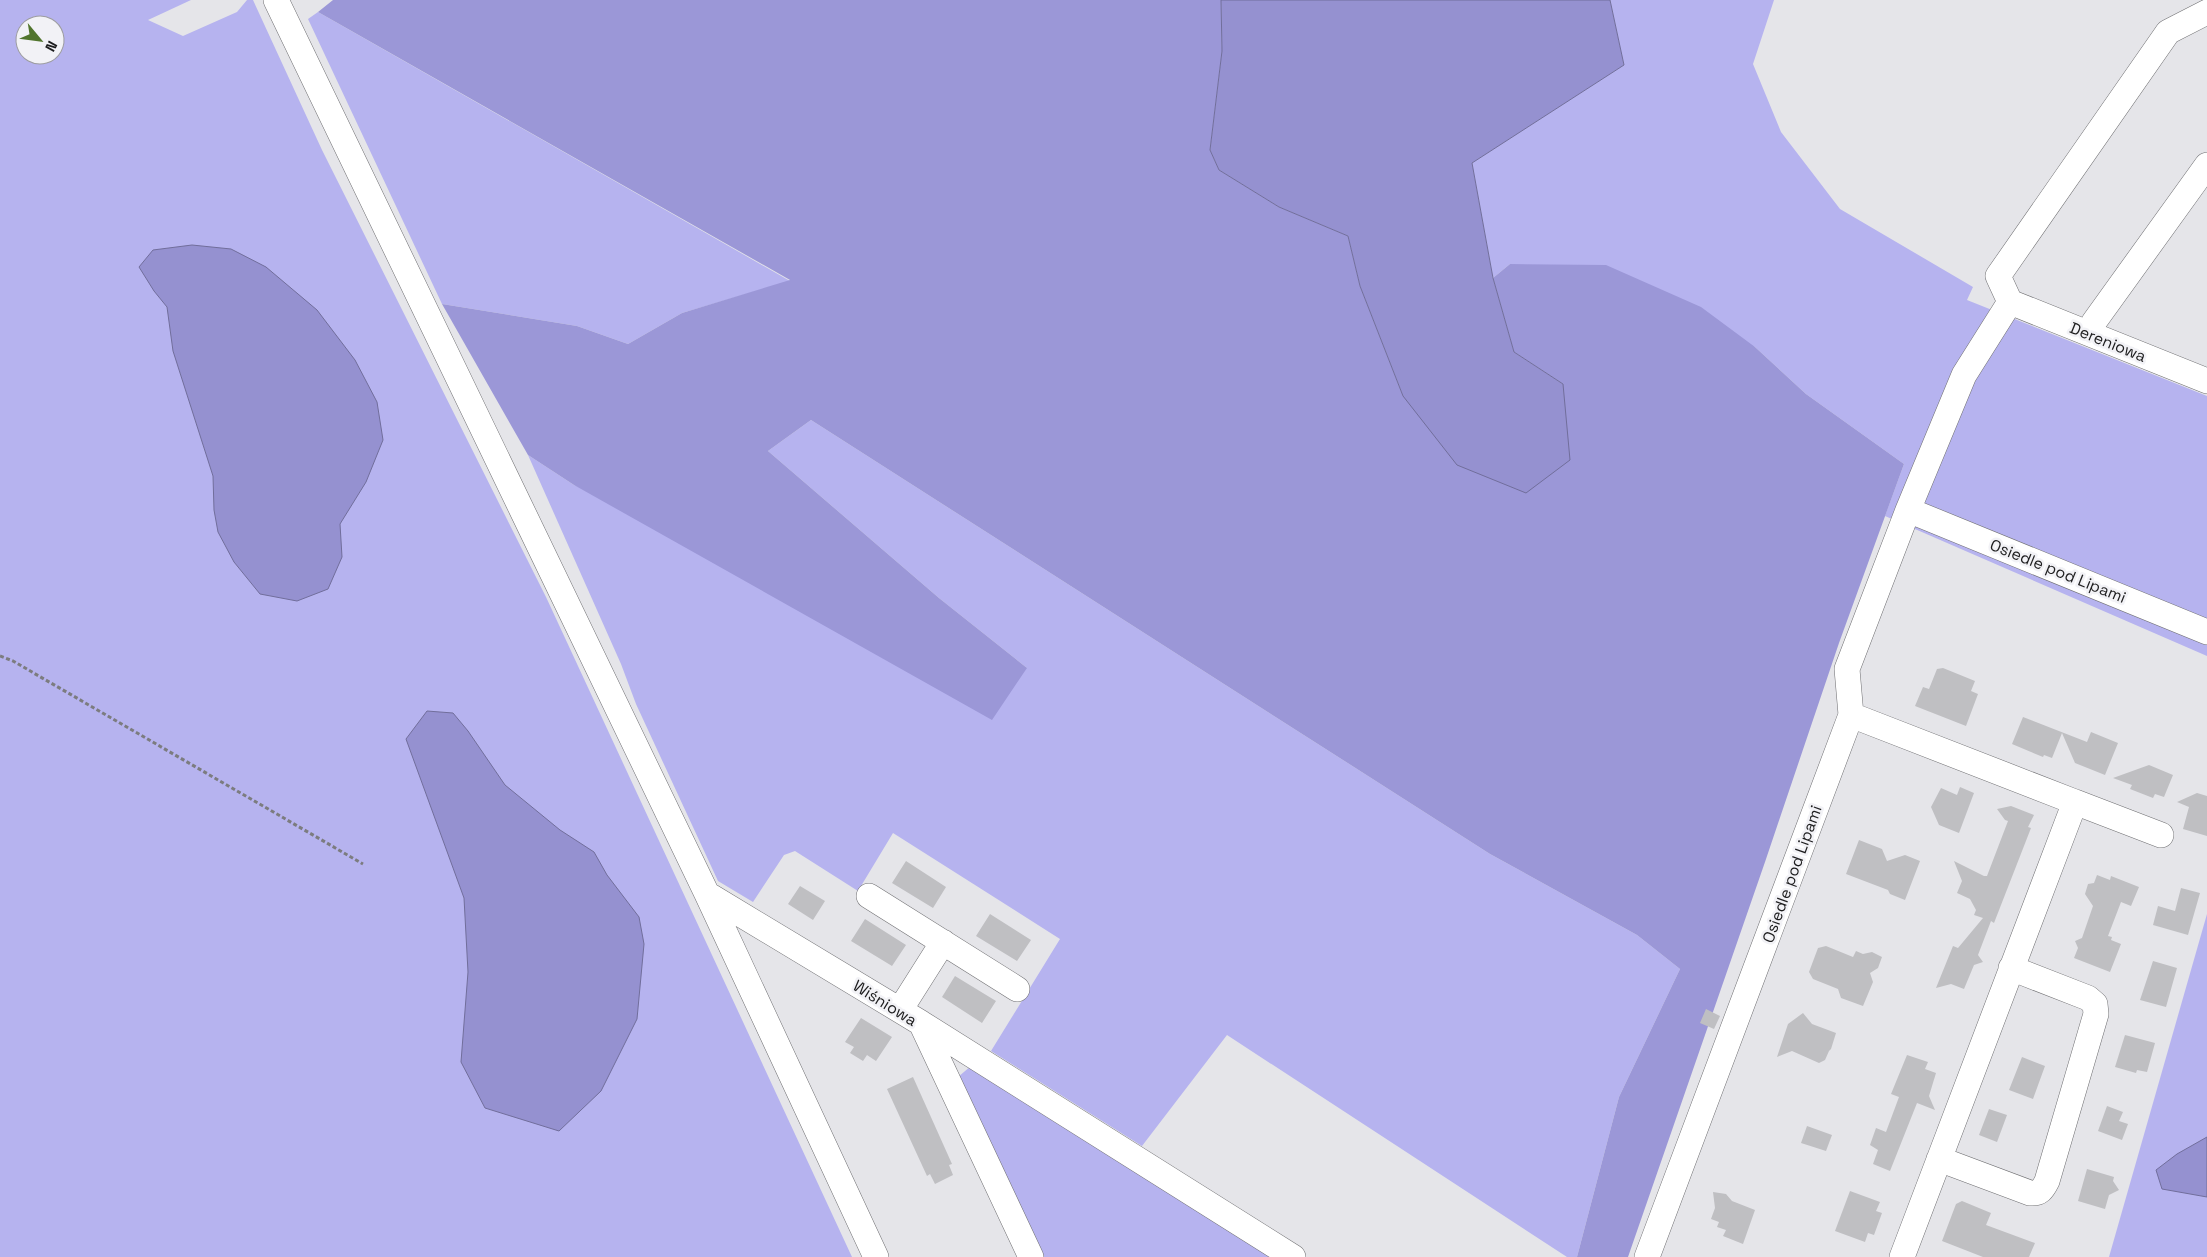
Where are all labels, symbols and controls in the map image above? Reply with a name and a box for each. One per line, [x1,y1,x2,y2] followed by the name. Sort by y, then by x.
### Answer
[15,15,65,65] north arrow
[41,38,62,55] text: N
[2067,317,2149,367] street label: Dereniowa
[1987,534,2129,608] street label: Osiedle pod Lipami
[1757,802,1827,946] street label: Osiedle pod Lipami
[849,975,921,1031] street label: Wiśniowa

